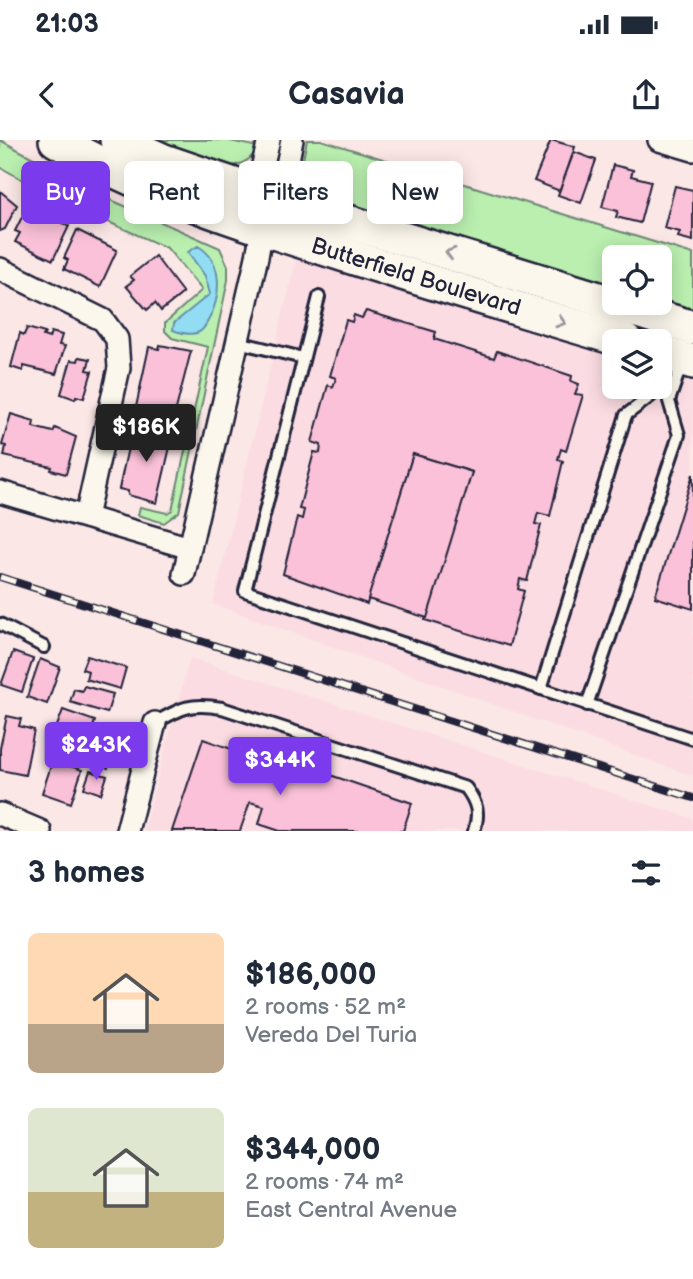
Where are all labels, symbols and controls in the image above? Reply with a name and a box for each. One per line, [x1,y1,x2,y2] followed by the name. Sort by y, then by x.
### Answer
[35,9,99,40] text: 21:03
[288,75,405,114] text: Casavia
[28,76,66,114] icon: back
[627,76,665,114] icon: share
[21,161,110,224] chip: Buy
[124,161,224,224] chip: Rent
[238,161,353,224] chip: Filters
[367,161,463,224] chip: New
[308,232,524,322] street label: Butterfield Boulevard
[602,245,672,399] map controls
[602,245,672,315] button: locate
[444,247,456,262] one-way arrow
[555,313,567,328] one-way arrow
[602,329,672,399] button: layers
[97,404,195,464] pin: $186K
[112,413,180,441] text: $186K
[47,722,145,782] pin: $243K
[61,731,131,759] text: $243K
[231,738,329,797] pin: $344K
[244,746,316,774] text: $344K
[627,854,665,892] icon: filters
[28,855,145,891] text: 3 homes
[245,957,376,993] text: $186,000
[84,961,168,1045] icon: home
[245,993,406,1021] text: 2 rooms · 52 m²
[245,1021,417,1049] text: Vereda Del Turia
[245,1132,380,1168] text: $344,000
[84,1136,168,1220] icon: home
[245,1168,404,1196] text: 2 rooms · 74 m²
[245,1196,457,1224] text: East Central Avenue

